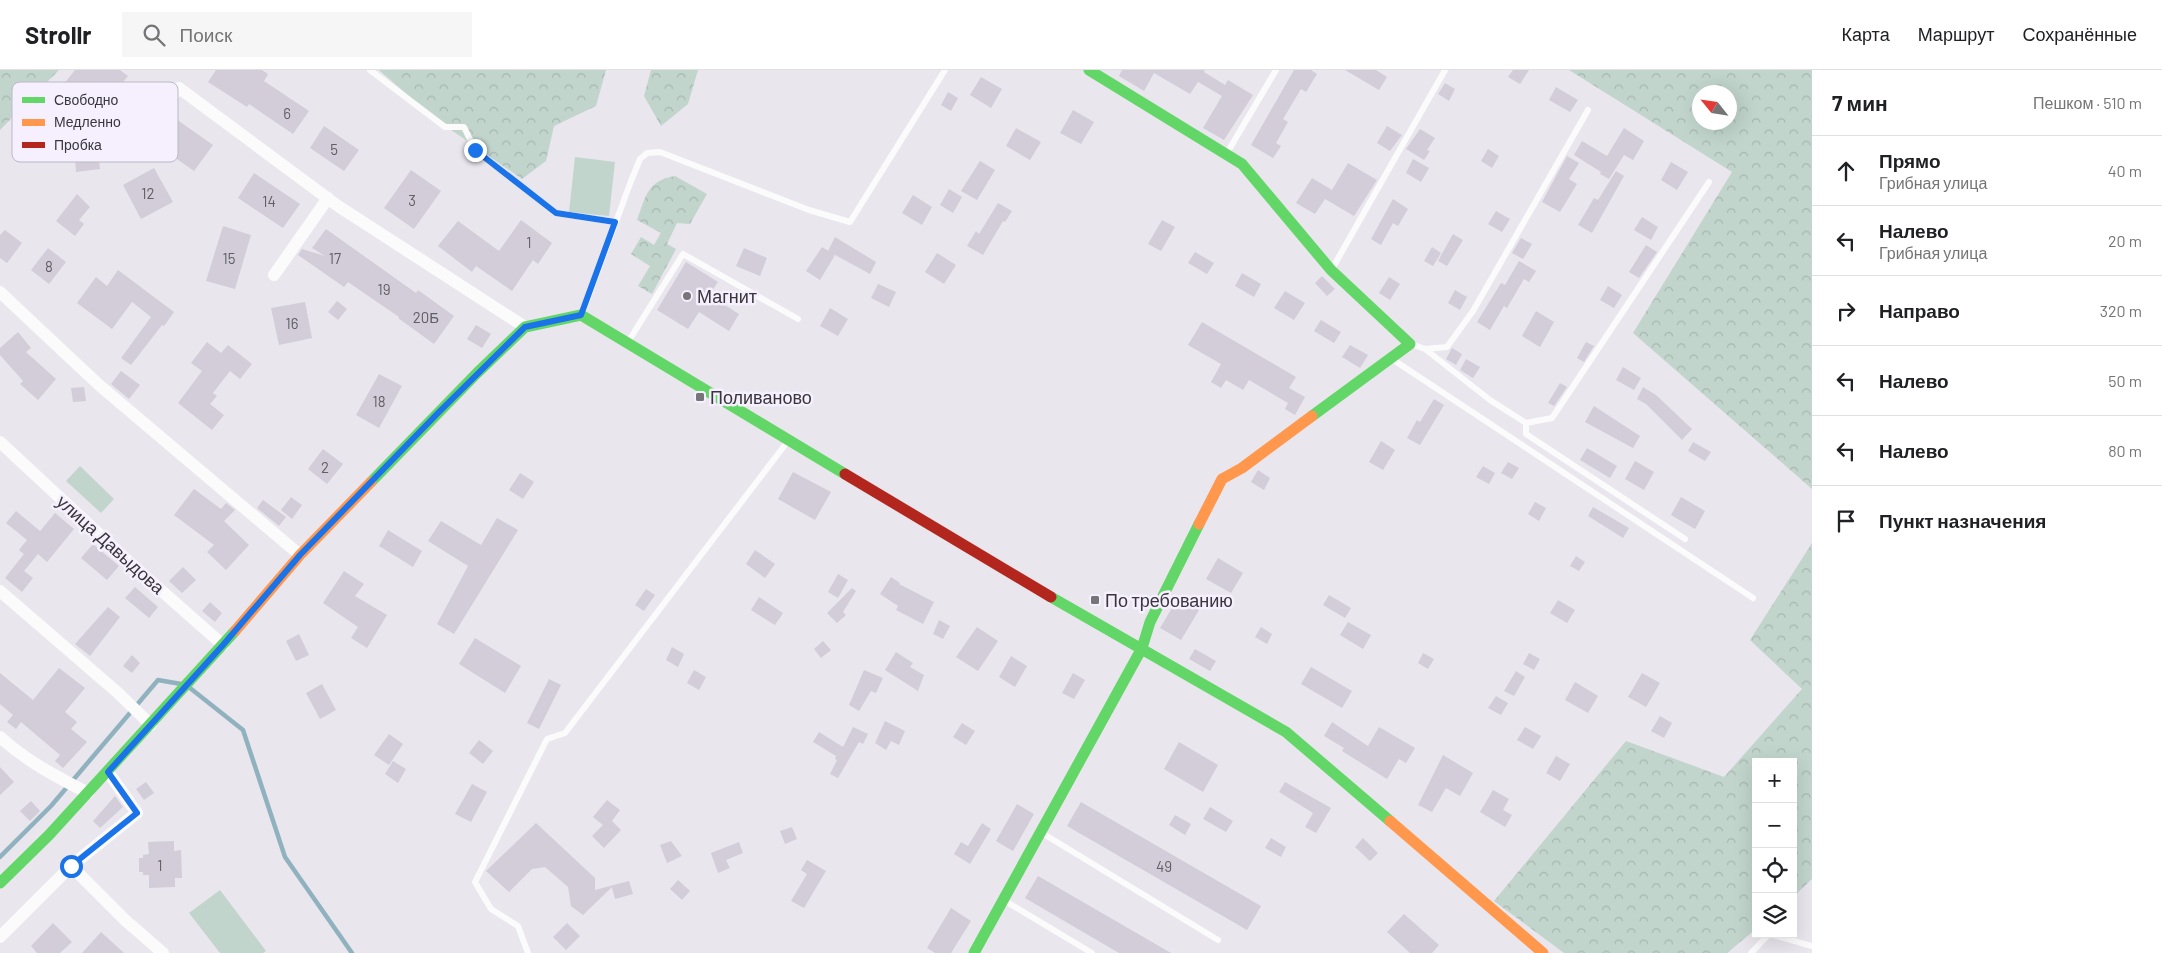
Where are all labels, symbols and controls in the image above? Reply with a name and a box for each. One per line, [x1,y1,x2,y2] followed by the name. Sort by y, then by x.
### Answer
[122,12,472,57] search box
[25,20,92,49] text: Strollr
[140,21,168,49] icon: search
[180,23,232,46] text: Поиск
[1842,23,1890,45] text: Карта
[1918,23,1994,45] text: Маршрут
[2022,23,2137,45] text: Сохранённые
[12,82,178,162] legend
[1692,85,1737,130] north arrow
[1832,90,1888,115] text: 7 мин
[54,91,119,108] text: Свободно
[2033,93,2142,112] text: Пешком · 510 m
[283,104,291,122] house number: 6
[54,113,121,130] text: Медленно
[54,136,102,153] text: Пробка
[464,139,487,162] route end
[330,140,338,158] house number: 5
[1879,149,1941,172] text: Прямо
[1832,157,1860,185] icon: ahead
[2108,161,2142,180] text: 40 m
[1879,173,1987,192] text: Грибная улица
[141,184,155,202] house number: 12
[408,191,416,209] house number: 3
[262,192,276,210] house number: 14
[1879,219,1949,242] text: Налево
[1832,227,1860,255] icon: left
[2108,231,2142,250] text: 20 m
[526,233,532,251] house number: 1
[1879,243,1987,262] text: Грибная улица
[223,249,235,267] house number: 15
[329,249,341,267] house number: 17
[45,257,53,275] house number: 8
[377,280,391,298] house number: 19
[697,285,757,307] place label: Магнит
[681,290,693,302] marker: Магнит
[1832,297,1860,325] icon: right
[1879,299,1960,322] text: Направо
[2100,301,2142,320] text: 320 m
[413,308,439,326] house number: 20Б
[286,314,298,332] house number: 16
[1832,367,1860,395] icon: left
[1879,369,1949,392] text: Налево
[2108,371,2142,390] text: 50 m
[710,386,812,408] place label: Поливаново
[694,391,706,403] marker: Поливаново
[372,392,386,410] house number: 18
[1832,437,1860,465] icon: left
[1879,439,1949,462] text: Налево
[2108,441,2142,460] text: 80 m
[321,458,329,476] house number: 2
[52,490,170,599] street label: улица Давыдова
[1832,507,1860,535] icon: arrive
[1879,509,2046,532] text: Пункт назначения
[1105,589,1233,611] place label: По требованию
[1089,594,1101,606] marker: По требованию
[1752,758,1797,938] map controls
[1752,758,1797,803] button: +
[1752,803,1797,848] button: −
[1752,848,1797,893] button: locate
[60,855,83,878] route start
[157,856,163,874] house number: 1
[1156,857,1172,875] house number: 49
[1752,893,1797,938] button: layers

